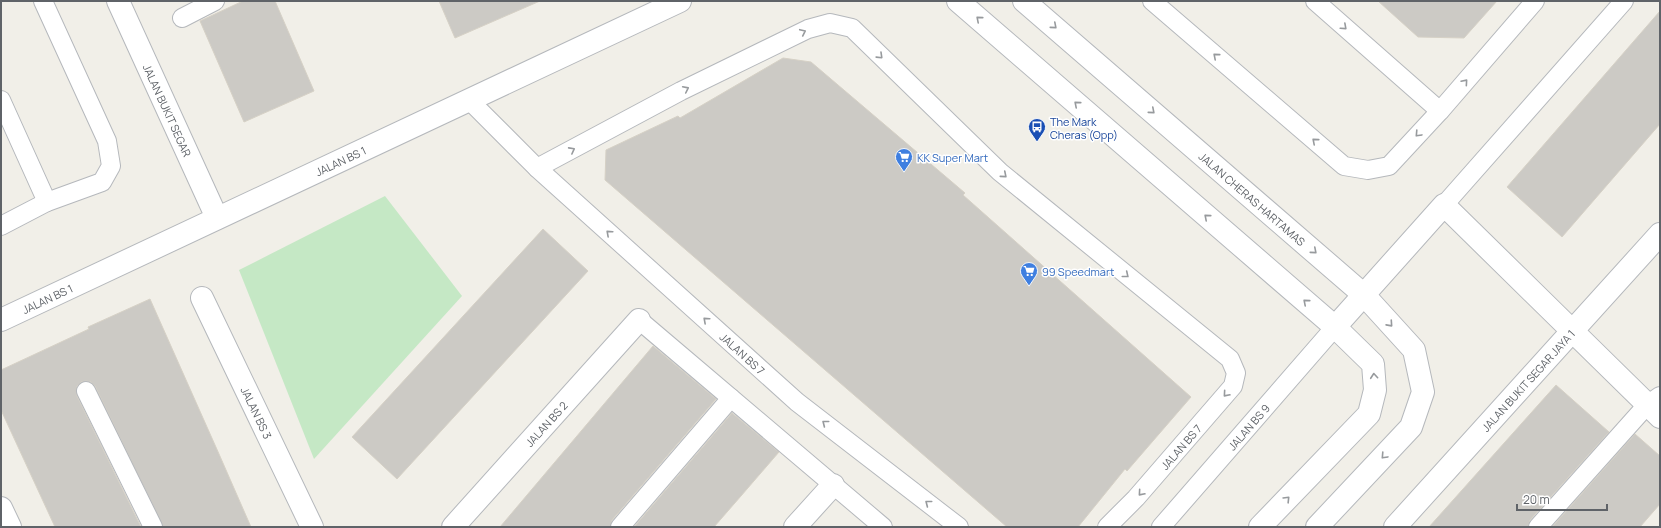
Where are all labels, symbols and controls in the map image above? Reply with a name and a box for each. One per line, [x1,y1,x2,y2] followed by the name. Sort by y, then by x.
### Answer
[976,17,983,24] one-way arrow
[1049,22,1056,29] one-way arrow
[1340,22,1347,29] one-way arrow
[799,29,806,37] one-way arrow
[875,51,883,58] one-way arrow
[1213,53,1221,60] one-way arrow
[140,61,195,159] street label: JALAN BUKIT SEGAR
[1460,79,1468,87] one-way arrow
[682,86,689,94] one-way arrow
[1074,102,1082,109] one-way arrow
[1147,107,1155,114] one-way arrow
[1050,114,1118,142] place label: The Mark Cheras (Opp)
[1027,117,1047,142] bus stop icon: The Mark Cheras (Opp)
[1416,129,1423,137] one-way arrow
[1312,138,1319,145] one-way arrow
[313,142,368,179] street label: JALAN BS 1
[567,147,575,155] one-way arrow
[894,147,914,172] supermarket icon: KK Super Mart
[1196,148,1309,249] street label: JALAN CHERAS HARTAMAS
[917,150,988,165] place label: KK Super Mart
[999,170,1007,177] one-way arrow
[1205,214,1212,221] one-way arrow
[606,230,614,238] one-way arrow
[1309,247,1317,254] one-way arrow
[1019,261,1039,286] supermarket icon: 99 Speedmart
[1042,264,1114,279] place label: 99 Speedmart
[1122,270,1129,277] one-way arrow
[19,280,75,317] street label: JALAN BS 1
[1303,299,1310,306] one-way arrow
[703,317,711,324] one-way arrow
[1386,319,1393,326] one-way arrow
[1478,326,1578,434] street label: JALAN BUKIT SEGAR JAYA 1
[717,329,768,377] street label: JALAN BS 7
[1370,373,1379,379] one-way arrow
[238,384,276,441] street label: JALAN BS 3
[1223,389,1231,397] one-way arrow
[522,398,570,450] street label: JALAN BS 2
[1224,400,1273,453] street label: JALAN BS 9
[823,421,830,428] one-way arrow
[1157,421,1205,473] street label: JALAN BS 7
[1381,451,1389,459] one-way arrow
[1517,486,1607,512] scale bar
[1139,488,1146,495] one-way arrow
[1523,491,1550,508] text: 20 m
[1282,496,1290,504] one-way arrow
[925,501,932,508] one-way arrow

